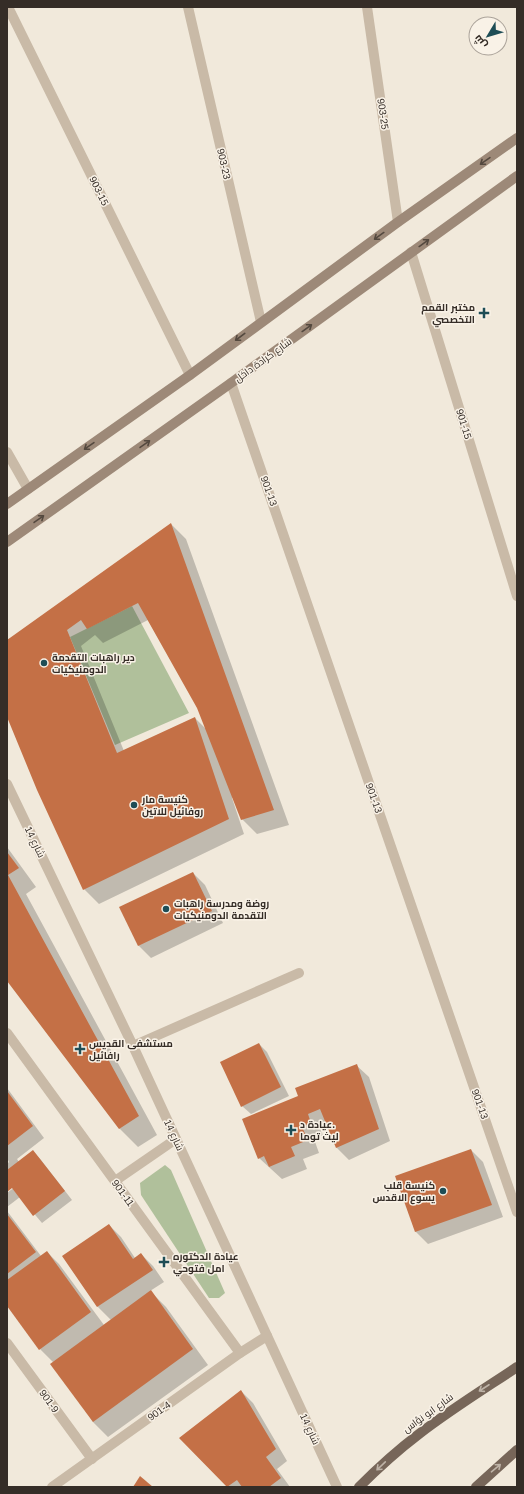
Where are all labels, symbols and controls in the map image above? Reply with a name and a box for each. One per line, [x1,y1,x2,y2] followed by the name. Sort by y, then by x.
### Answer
[468,16,508,56] north arrow
[471,32,490,51] text: ش
[375,98,391,131] street label: 903-25
[215,148,233,181] street label: 903-23
[480,157,491,165] one-way arrow
[87,175,111,208] street label: 903-15
[374,231,385,240] one-way arrow
[418,239,429,247] one-way arrow
[421,302,475,328] place label: مختبر القمم التخصصي
[478,307,490,319] marker: مختبر القمم التخصصي
[302,323,313,332] one-way arrow
[235,333,246,341] one-way arrow
[232,336,294,385] street label: شارع كرادة داخل
[454,408,474,441] street label: 901-15
[139,440,150,448] one-way arrow
[84,442,95,450] one-way arrow
[259,474,279,508] street label: 901-13
[33,515,44,523] one-way arrow
[52,652,135,676] place label: دير راهبات التقدمة الدومنيكيات
[39,658,49,668] marker: دير راهبات التقدمة الدومنيكيات
[364,781,384,815] street label: 901-13
[141,794,203,818] place label: كنيسة مار روفائيل للاتين
[129,800,139,810] marker: كنيسة مار روفائيل للاتين
[22,825,47,860] street label: شارع 14
[174,898,269,922] place label: روضة ومدرسة راهبات التقدمة الدومنيكيات
[161,904,171,914] marker: روضة ومدرسة راهبات التقدمة الدومنيكيات
[89,1038,173,1062] place label: مستشفى القديس رافائيل
[74,1043,86,1055] marker: مستشفى القديس رافائيل
[470,1087,490,1121] street label: 901-13
[161,1118,186,1153] street label: شارع 14
[300,1119,339,1143] place label: عيادة د. ليث توما
[285,1124,297,1136] marker: عيادة د. ليث توما
[110,1177,137,1209] street label: 901-11
[373,1180,435,1205] place label: كنيسة قلب يسوع الاقدس
[438,1186,448,1196] marker: كنيسة قلب يسوع الاقدس
[173,1251,239,1277] place label: عيادة الدكتوره امل فتوحي
[158,1256,170,1268] marker: عيادة الدكتوره امل فتوحي
[479,1384,490,1392] one-way arrow
[37,1387,61,1415] street label: 901-9
[401,1391,456,1436] street label: شارع ابو نؤاس
[145,1399,173,1423] street label: 901-4
[297,1412,322,1447] street label: شارع 14
[376,1461,386,1471] one-way arrow
[491,1464,501,1473] one-way arrow

